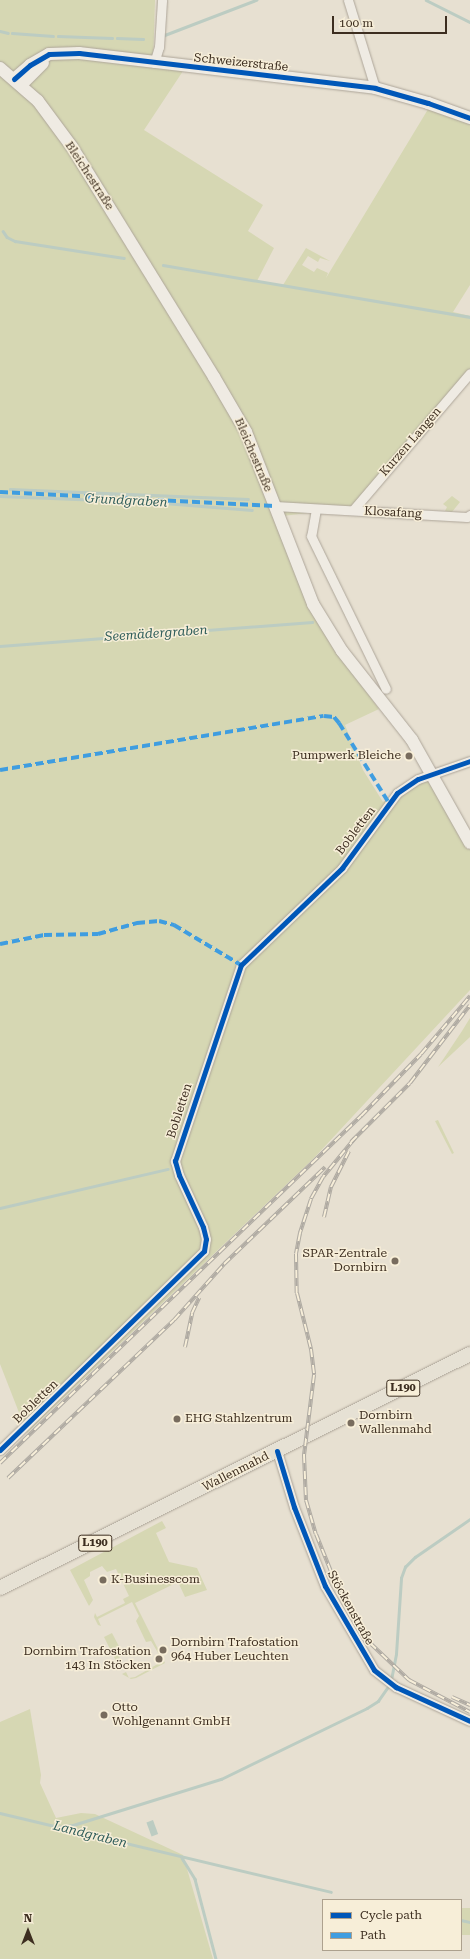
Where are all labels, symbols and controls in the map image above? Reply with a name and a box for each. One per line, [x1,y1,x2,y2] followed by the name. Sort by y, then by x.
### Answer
[334,8,449,34] scale bar
[339,16,373,30] text: 100 m
[193,51,289,75] street label: Schweizerstraße
[62,139,116,213] street label: Bleichestraße
[377,405,445,479] street label: Kurzen Langen
[231,416,275,494] street label: Bleichestraße
[84,491,168,511] water label: Grundgraben
[364,504,422,522] street label: Klosafang
[104,623,208,645] water label: Seemädergraben
[292,749,401,763] place label: Pumpwerk Bleiche
[404,751,414,761] marker: Pumpwerk Bleiche
[333,804,379,858] street label: Bobletten
[164,1082,196,1140] street label: Bobletten
[303,1247,387,1275] place label: SPAR-Zentrale Dornbirn
[390,1256,400,1266] marker: SPAR-Zentrale Dornbirn
[11,1377,61,1427] street label: Bobletten
[386,1379,420,1397] road number: L190
[359,1409,432,1437] place label: Dornbirn Wallenmahd
[185,1412,292,1426] place label: EHG Stahlzentrum
[172,1414,182,1424] marker: EHG Stahlzentrum
[346,1418,356,1428] marker: Dornbirn Wallenmahd
[200,1449,272,1495] street label: Wallenmahd
[78,1534,112,1552] road number: L190
[324,1568,376,1648] street label: Stöckenstraße
[111,1573,200,1587] place label: K-Businesscom
[98,1575,108,1585] marker: K-Businesscom
[171,1636,299,1664] place label: Dornbirn Trafostation 964 Huber Leuchten
[23,1645,151,1673] place label: Dornbirn Trafostation 143 In Stöcken
[158,1645,168,1655] marker: Dornbirn Trafostation 964 Huber Leuchten
[154,1654,164,1664] marker: Dornbirn Trafostation 143 In Stöcken
[112,1701,231,1729] place label: Otto Wohlgenannt GmbH
[99,1710,109,1720] marker: Otto Wohlgenannt GmbH
[52,1818,128,1852] water label: Landgraben
[322,1899,462,1951] legend
[360,1908,422,1922] text: Cycle path
[8,1911,48,1951] north arrow
[24,1912,32,1925] text: N
[360,1928,386,1942] text: Path

